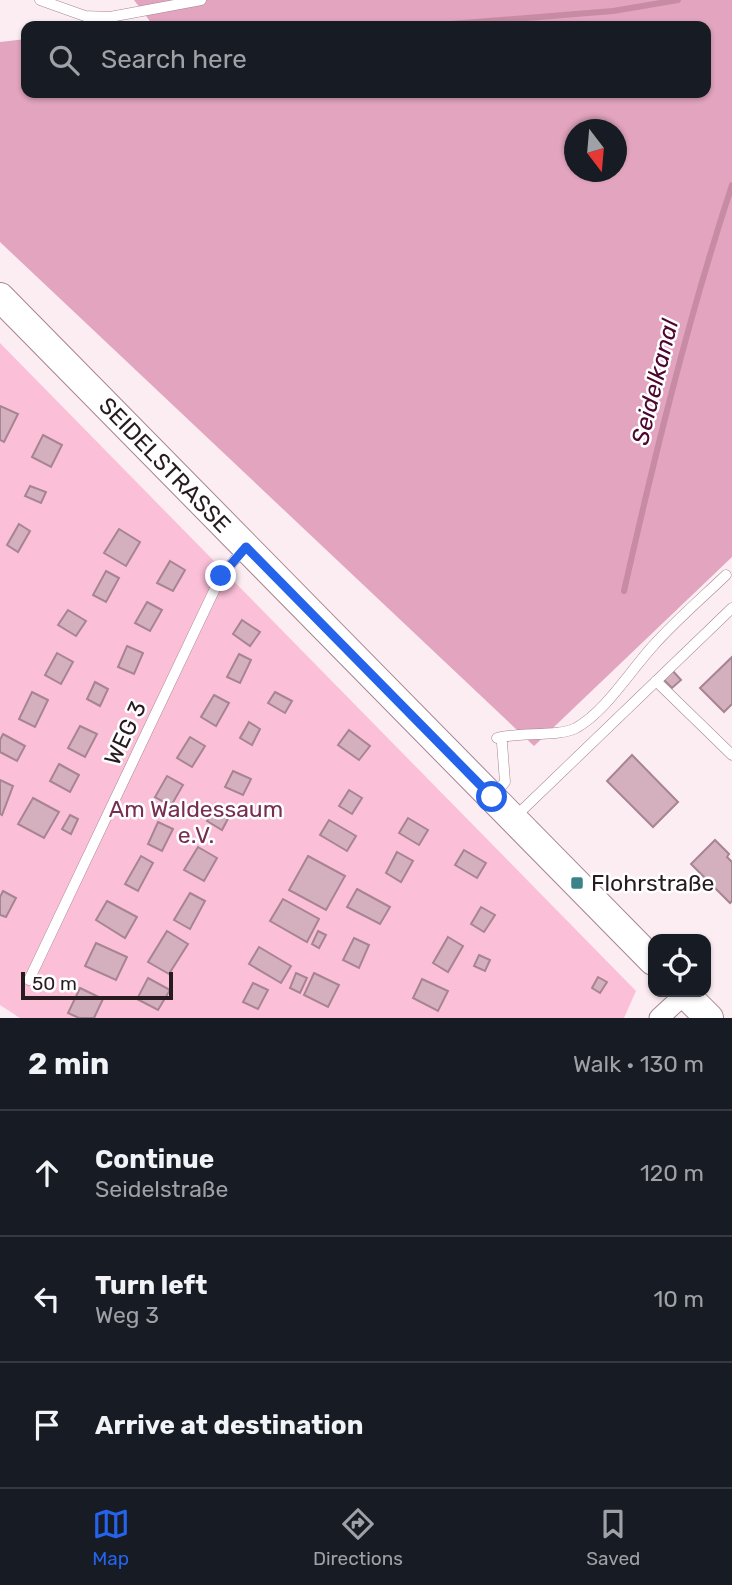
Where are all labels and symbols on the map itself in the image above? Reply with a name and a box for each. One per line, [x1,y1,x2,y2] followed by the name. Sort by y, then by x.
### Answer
[564,119,627,182] north arrow
[626,315,684,448] water label: Seidelkanal
[93,391,237,539] street label: SEIDELSTRASSE
[205,560,236,591] route end
[98,697,152,769] street label: WEG 3
[476,781,507,812] route start
[109,795,283,849] park label: Am Waldessaum e.V.
[591,869,714,897] place label: Flohrstraße
[569,875,585,891] marker: Flohrstraße
[21,969,173,1001] scale bar

